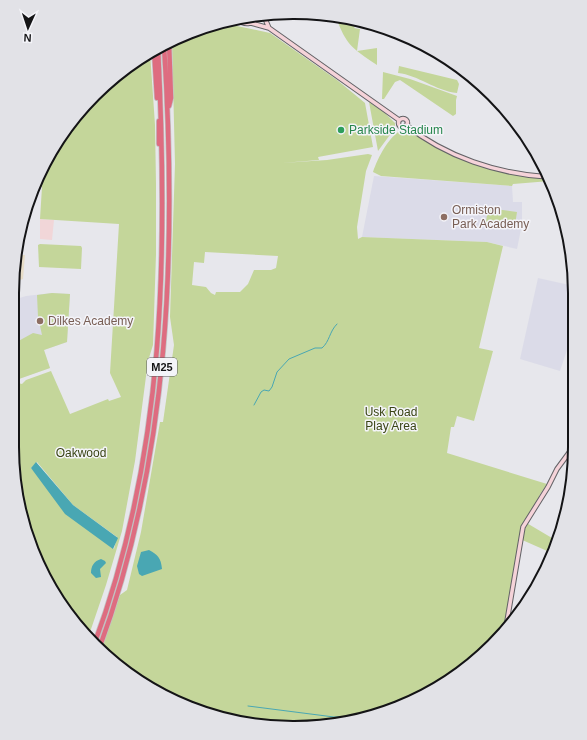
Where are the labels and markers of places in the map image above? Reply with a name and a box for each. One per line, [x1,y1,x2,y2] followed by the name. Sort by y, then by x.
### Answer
[349,123,443,137] place label: Parkside Stadium
[336,125,346,135] marker: Parkside Stadium
[452,203,529,231] place label: Ormiston Park Academy
[439,212,449,222] marker: Ormiston Park Academy
[48,314,133,328] place label: Dilkes Academy
[35,316,45,326] marker: Dilkes Academy

